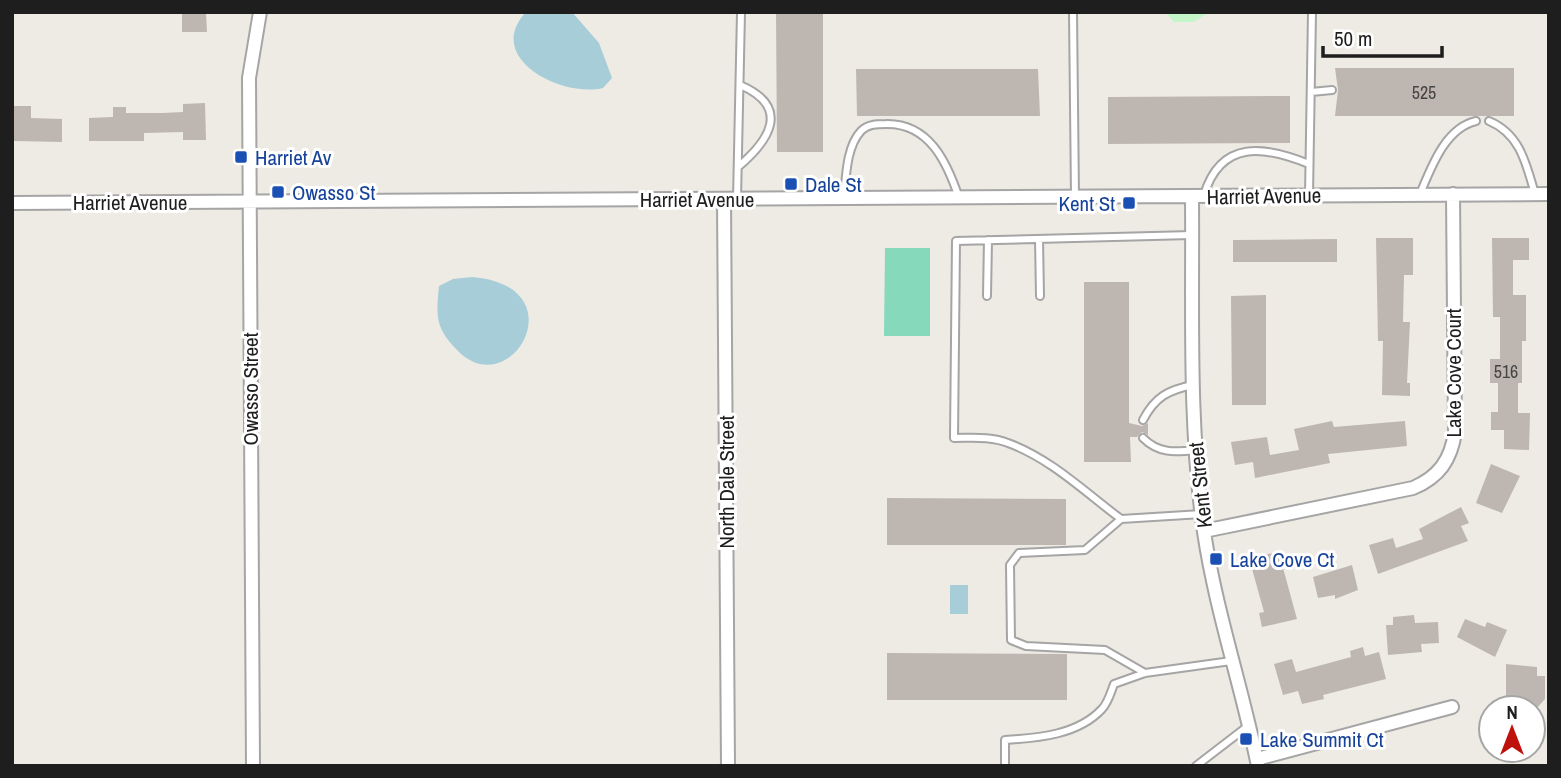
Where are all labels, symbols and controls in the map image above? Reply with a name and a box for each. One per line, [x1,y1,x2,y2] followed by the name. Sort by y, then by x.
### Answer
[1323,14,1442,58] scale bar
[1334,24,1372,53] text: 50 m
[1412,80,1436,105] house number: 525
[255,143,332,172] place label: Harriet Av
[233,149,249,165] marker: Harriet Av
[805,170,862,199] place label: Dale St
[783,176,799,192] marker: Dale St
[292,178,375,207] place label: Owasso St
[1206,181,1322,211] street label: Harriet Avenue
[270,184,286,200] marker: Owasso St
[640,185,754,214] street label: Harriet Avenue
[73,188,187,217] street label: Harriet Avenue
[1059,189,1115,218] place label: Kent St
[1121,195,1137,211] marker: Kent St
[1439,308,1468,438] street label: Lake Cove Court
[236,332,265,445] street label: Owasso Street
[1494,359,1518,384] house number: 516
[712,415,741,549] street label: North Dale Street
[1181,440,1219,529] street label: Kent Street
[1230,545,1335,574] place label: Lake Cove Ct
[1208,551,1224,567] marker: Lake Cove Ct
[1477,694,1547,764] north arrow
[1506,699,1518,725] text: N
[1260,725,1384,754] place label: Lake Summit Ct
[1238,731,1254,747] marker: Lake Summit Ct

